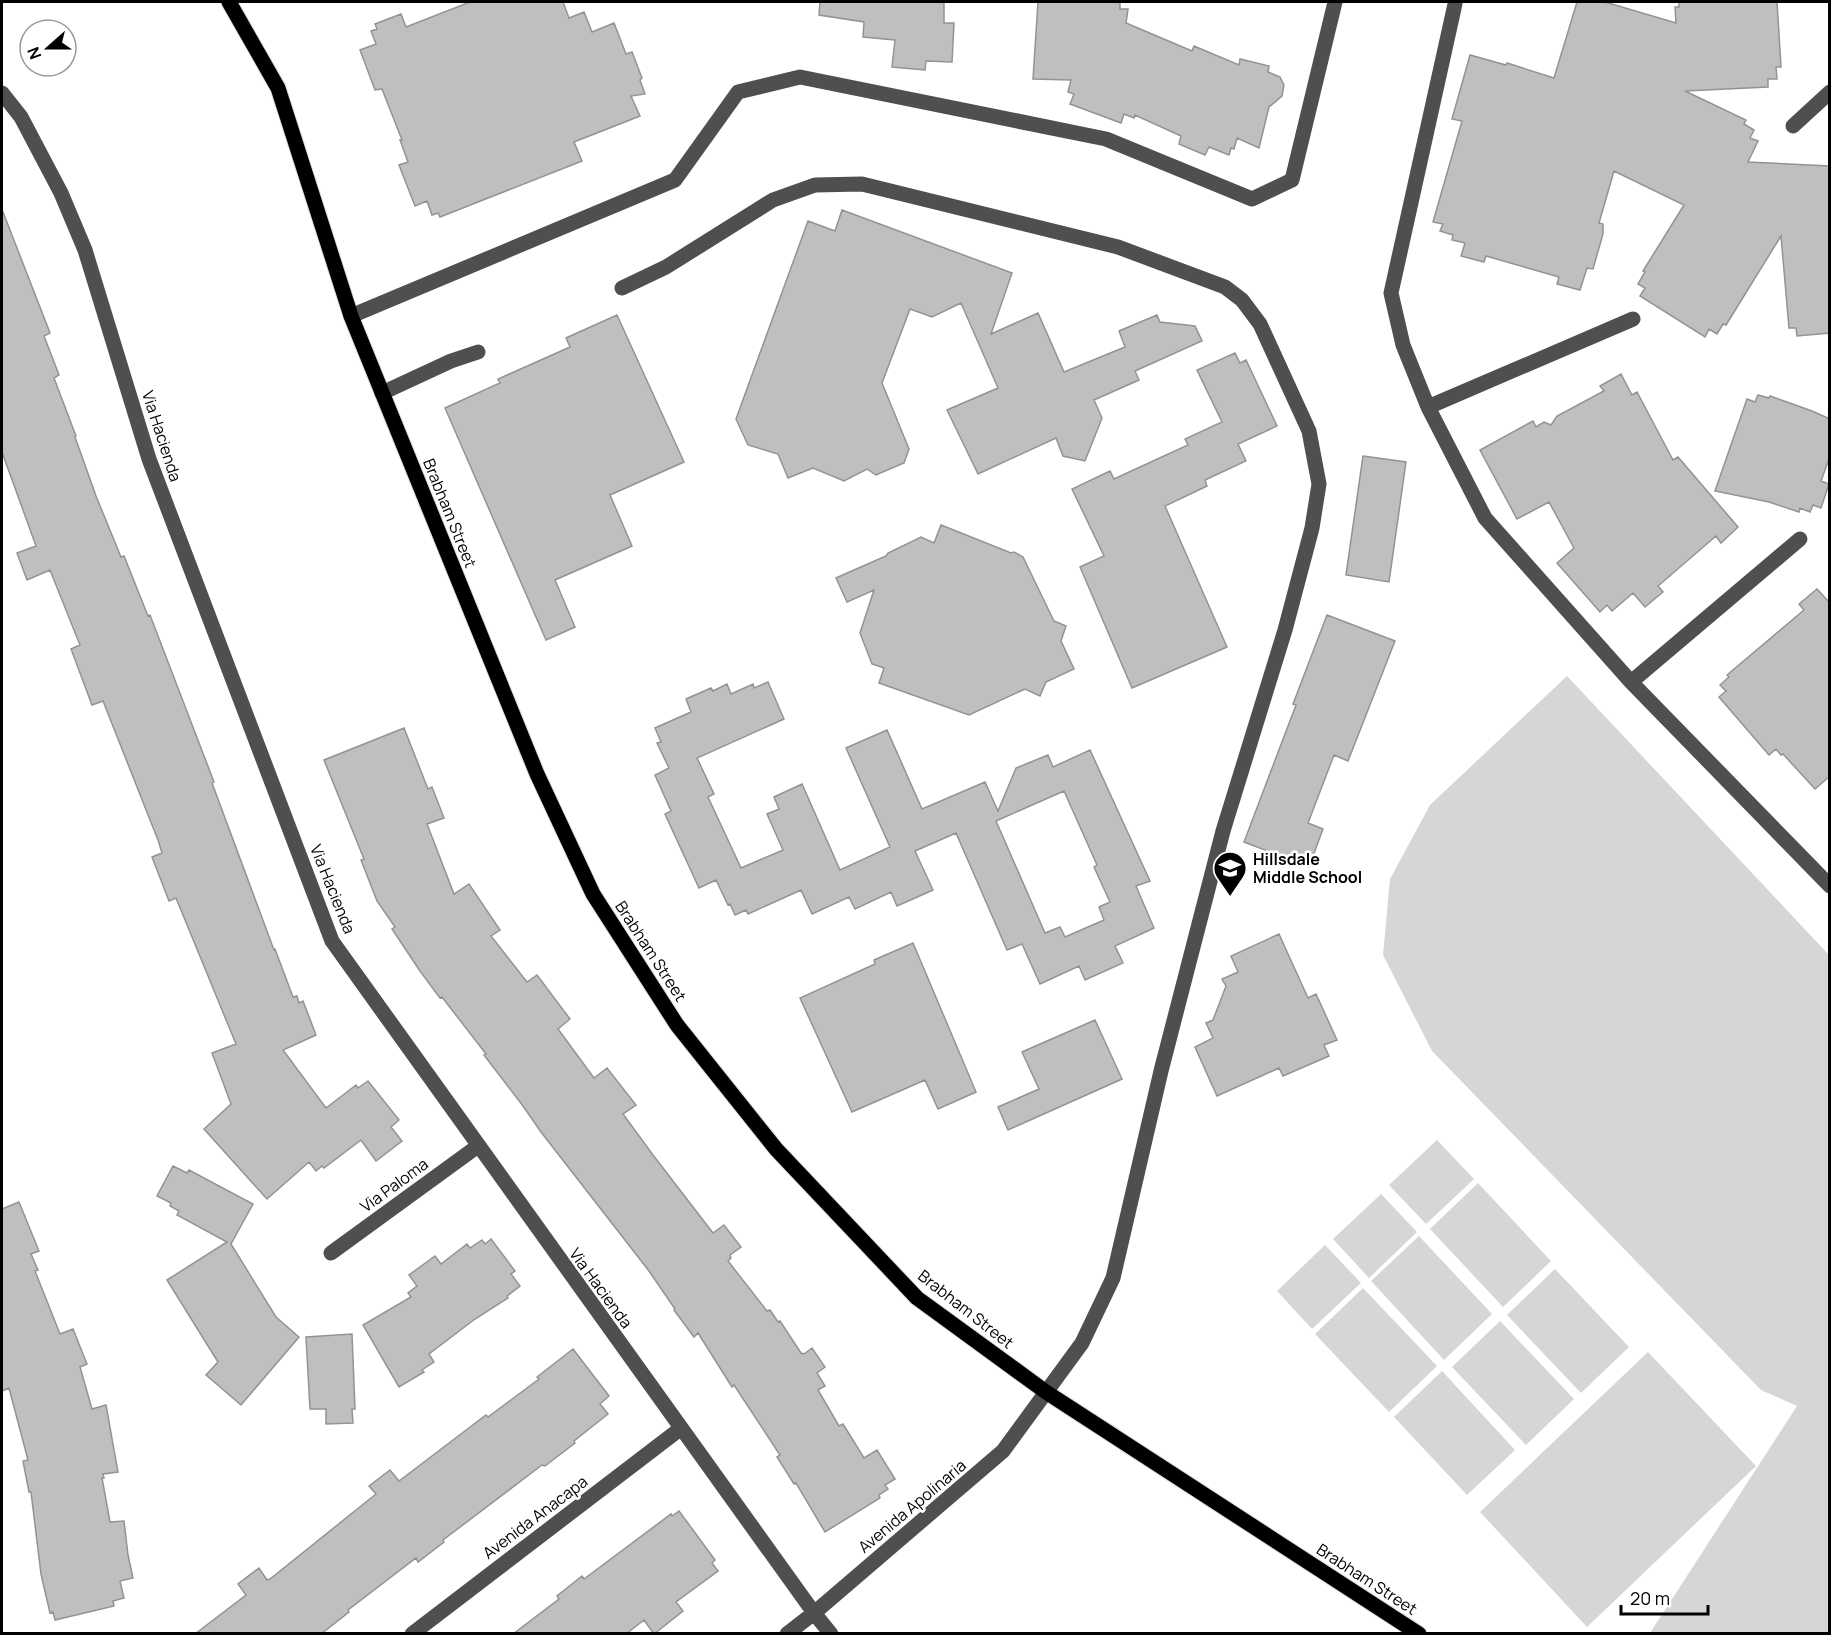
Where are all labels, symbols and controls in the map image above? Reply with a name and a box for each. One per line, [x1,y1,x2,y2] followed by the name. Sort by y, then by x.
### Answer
[18,18,78,78] north arrow
[22,44,46,63] text: N
[137,388,187,484] street label: Via Hacienda
[418,455,482,571] street label: Brabham Street
[305,841,361,937] street label: Via Hacienda
[1253,848,1362,888] place label: Hillsdale Middle School
[1212,850,1248,897] school or university icon: Hillsdale Middle School
[610,896,692,1006] street label: Brabham Street
[356,1153,432,1217] street label: Via Paloma
[564,1243,638,1333] street label: Via Hacienda
[914,1265,1018,1353] street label: Brabham Street
[853,1454,971,1558] street label: Avenida Apolinaria
[478,1470,592,1564] street label: Avenida Anacapa
[1312,1538,1422,1620] street label: Brabham Street
[1621,1578,1708,1616] scale bar
[1630,1586,1670,1610] text: 20 m

